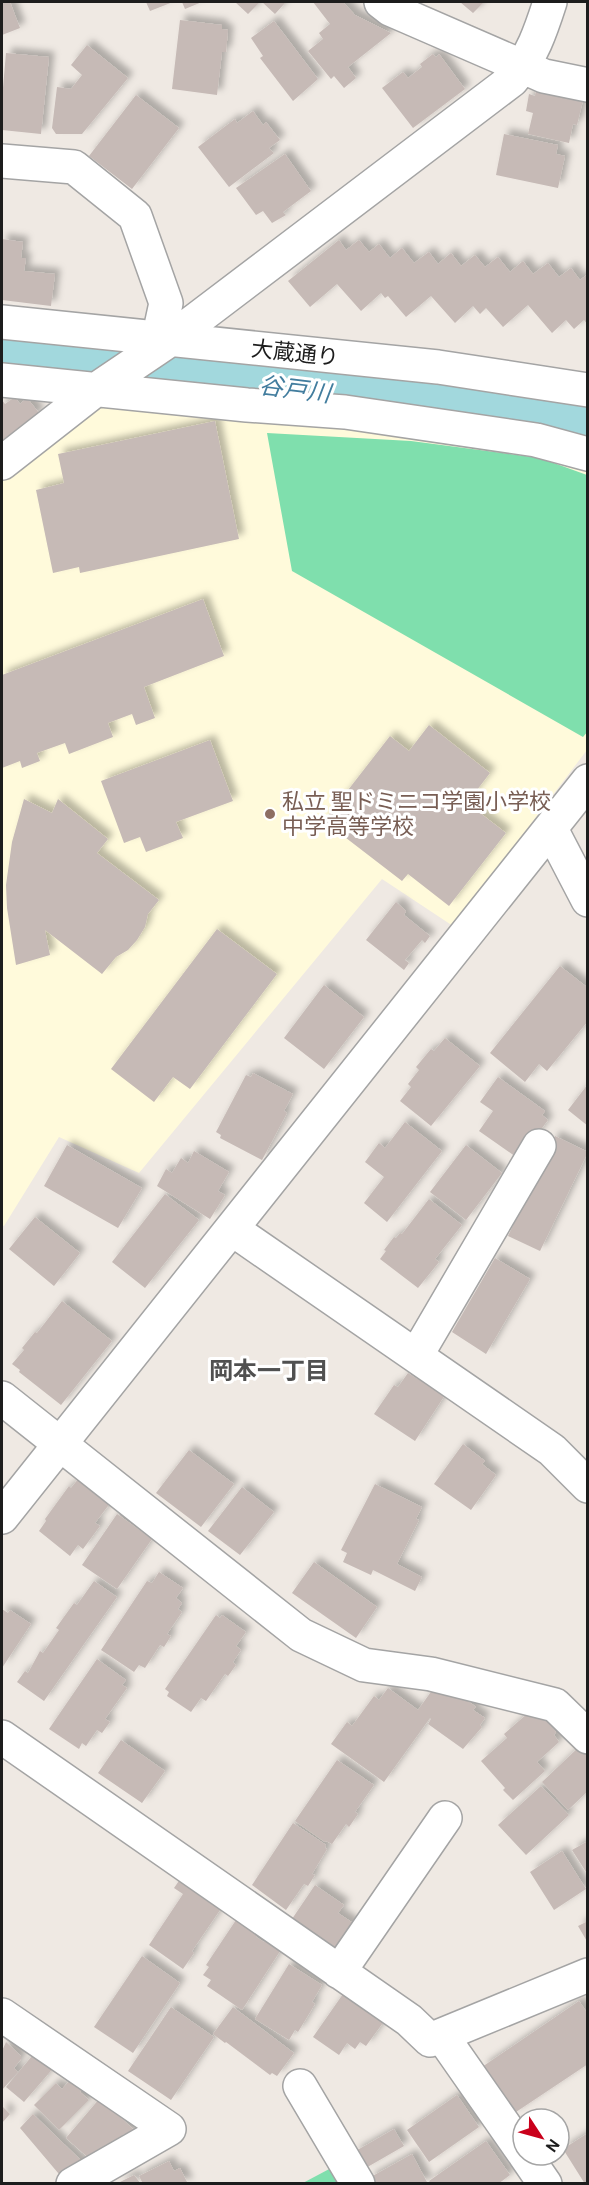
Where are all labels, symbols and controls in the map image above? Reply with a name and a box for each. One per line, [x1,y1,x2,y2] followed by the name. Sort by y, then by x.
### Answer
[250,335,340,371] street label: 大蔵通り
[258,370,335,408] water label: 谷戸川
[282,788,551,840] place label: 私立 聖ドミニコ学園小学校 中学高等学校
[263,807,277,821] marker: 私立 聖ドミニコ学園小学校 中学高等学校
[209,1356,329,1385] district label: 岡本一丁目
[511,2107,571,2167] north arrow
[542,2135,564,2156] text: N

